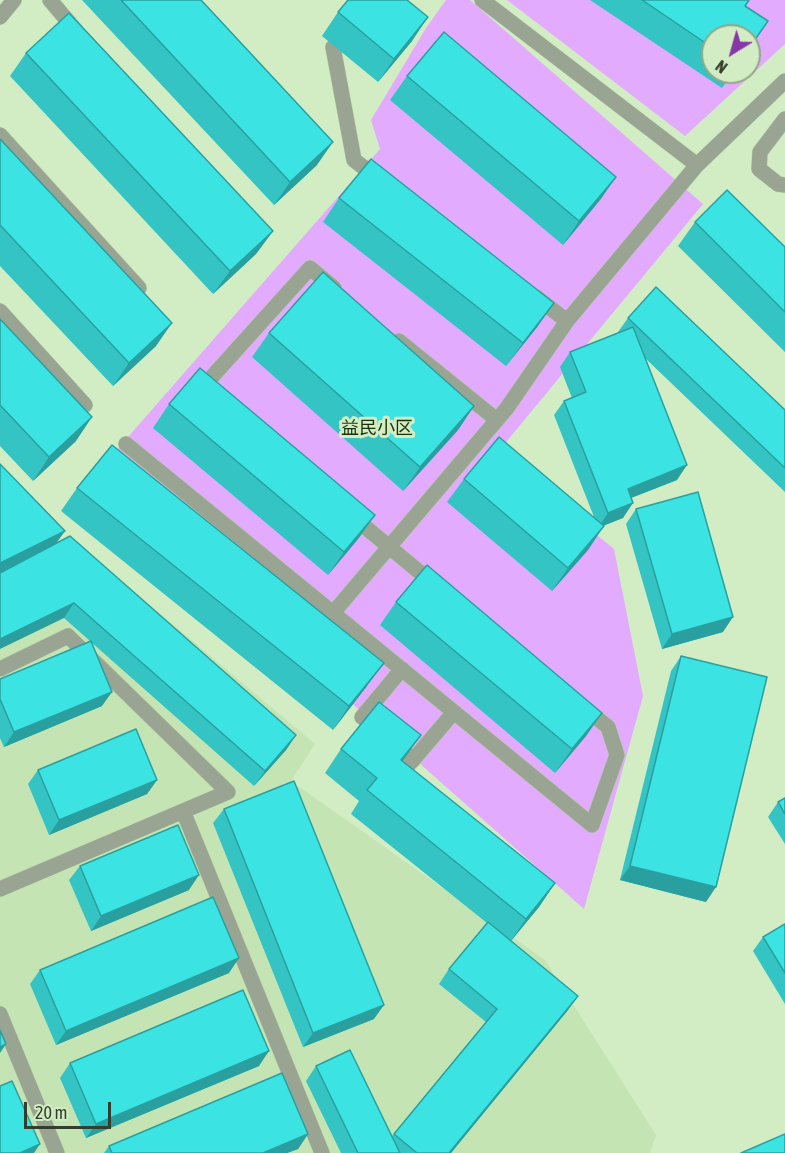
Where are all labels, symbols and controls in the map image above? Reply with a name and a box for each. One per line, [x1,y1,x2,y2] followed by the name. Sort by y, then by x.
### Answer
[701,24,761,84] north arrow
[712,57,731,77] text: N
[341,417,413,439] district label: 益民小区
[27,1090,114,1128] scale bar
[35,1102,67,1123] text: 20 m

